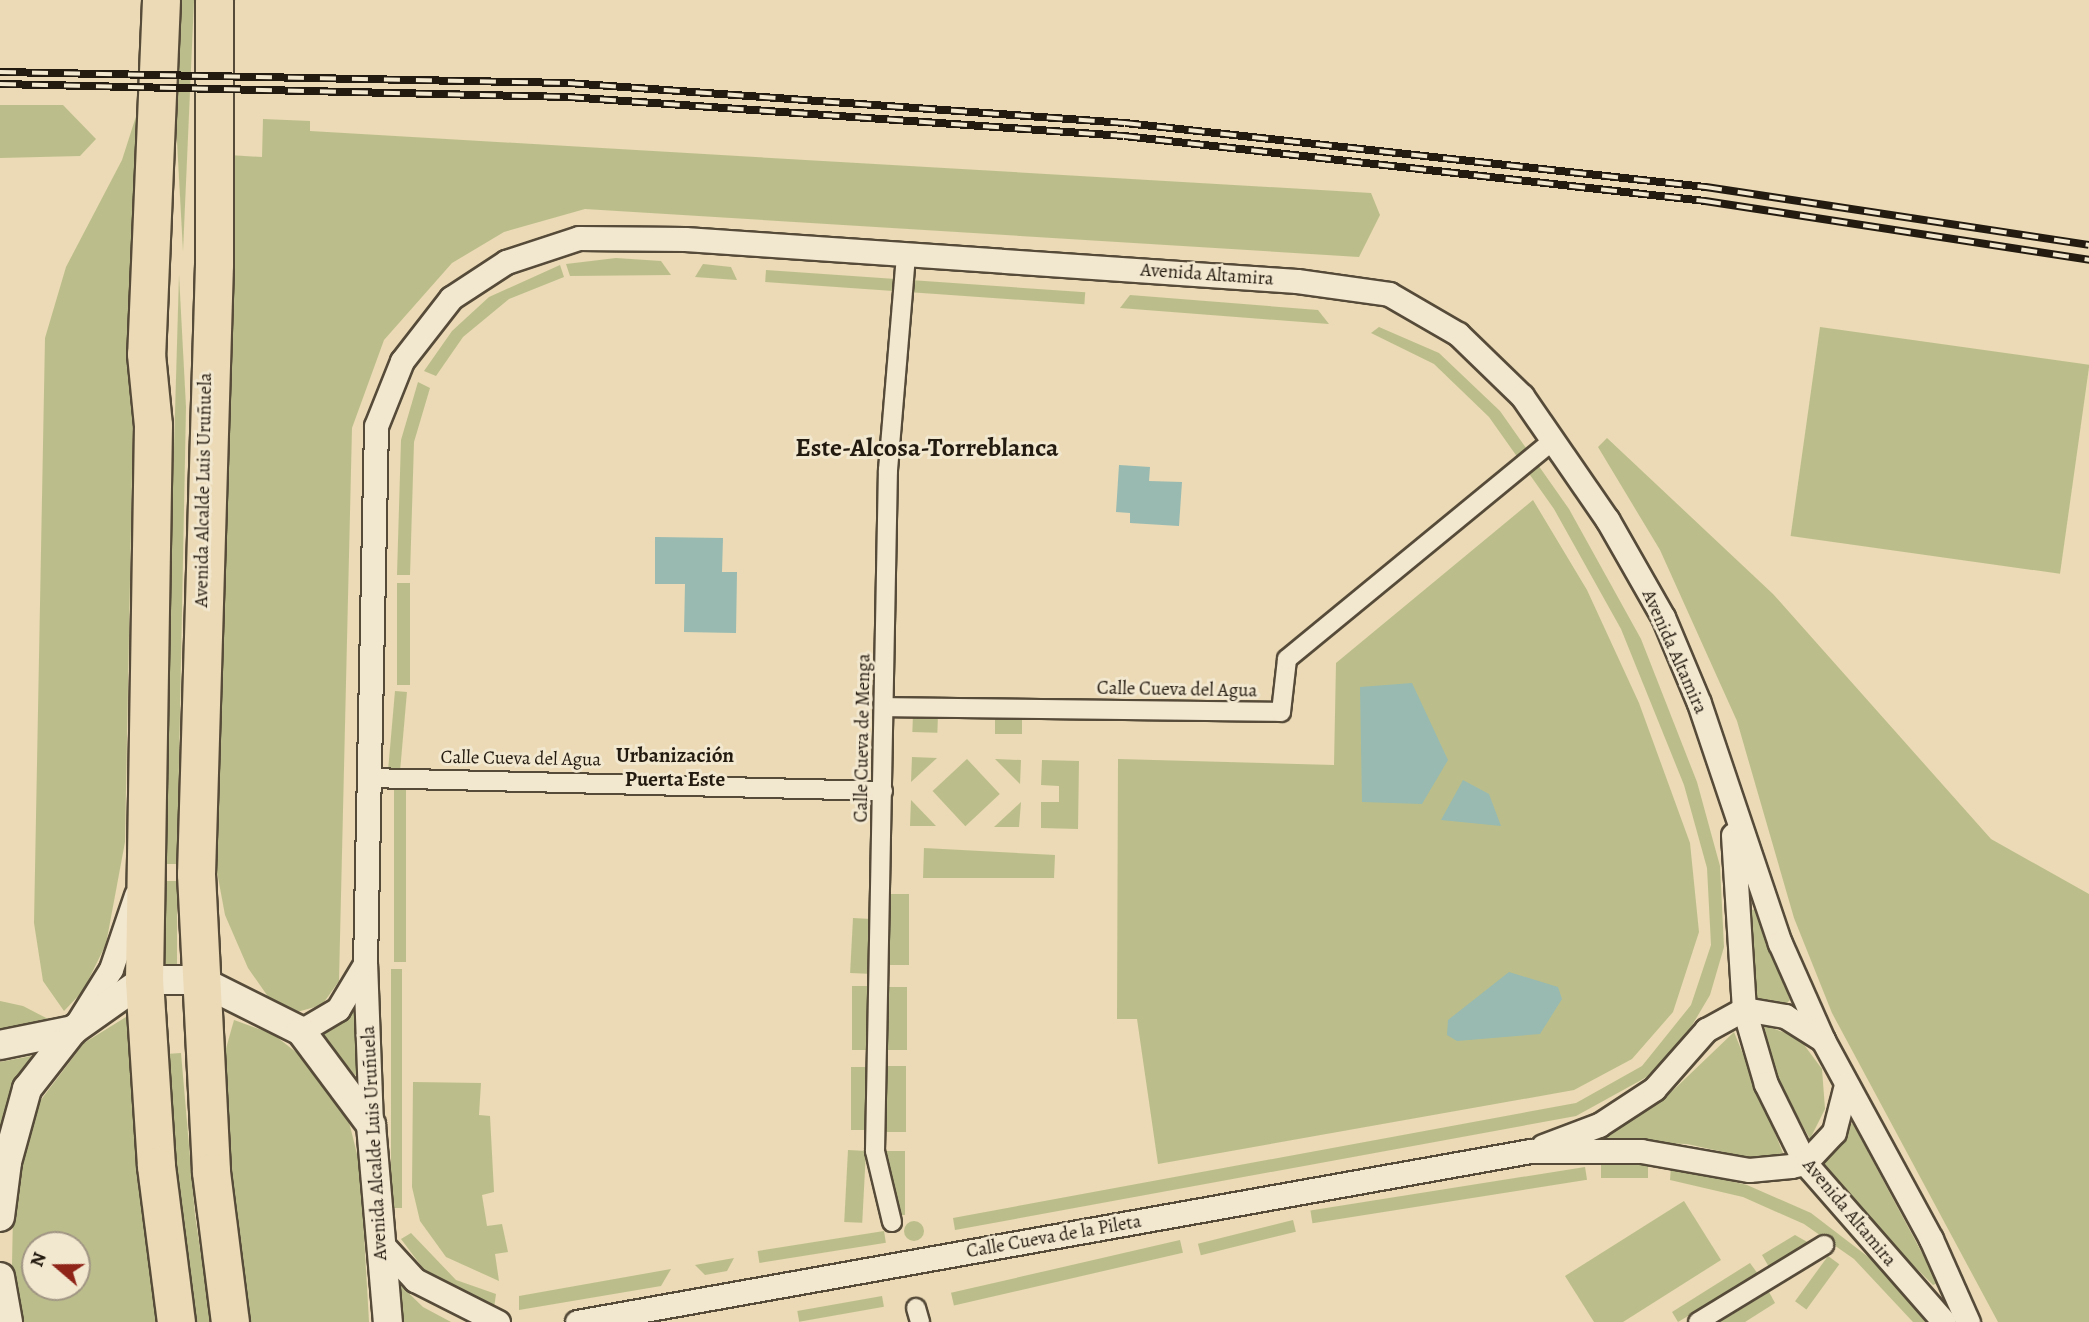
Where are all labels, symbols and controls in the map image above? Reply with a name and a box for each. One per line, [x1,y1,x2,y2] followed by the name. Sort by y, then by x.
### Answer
[1140,259,1274,291] street label: Avenida Altamira
[191,372,217,608] street label: Avenida Alcalde Luis Uruñuela
[795,432,1059,464] district label: Este-Alcosa-Torreblanca
[1636,586,1712,718] street label: Avenida Altamira
[850,653,876,823] street label: Calle Cueva de Menga
[1097,677,1257,703] street label: Calle Cueva del Agua
[616,742,734,792] district label: Urbanización Puerta Este
[441,746,601,772] street label: Calle Cueva del Agua
[357,1025,393,1261] street label: Avenida Alcalde Luis Uruñuela
[1797,1155,1901,1271] street label: Avenida Altamira
[965,1210,1143,1264] street label: Calle Cueva de la Pileta
[21,1231,91,1301] north arrow
[24,1249,53,1270] text: N

